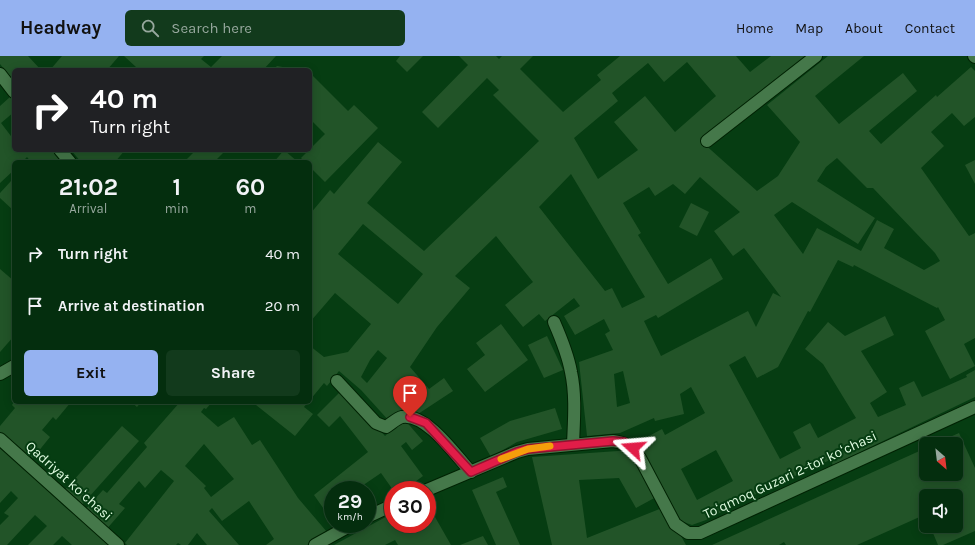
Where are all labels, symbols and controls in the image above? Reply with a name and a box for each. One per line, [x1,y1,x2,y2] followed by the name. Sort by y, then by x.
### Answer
[125,10,405,46] search box
[20,17,101,39] text: Headway
[139,17,161,39] icon: search
[171,19,252,37] text: Search here
[736,20,773,37] text: Home
[795,20,823,37] text: Map
[845,20,883,37] text: About
[905,20,955,37] text: Contact
[90,82,158,115] text: 40 m
[24,84,76,136] icon: right
[90,116,170,138] text: Turn right
[59,173,118,201] text: 21:02
[172,173,181,201] text: 1
[235,173,265,201] text: 60
[69,201,107,216] text: Arrival
[165,201,189,216] text: min
[244,201,256,216] text: m
[24,243,46,265] icon: right
[58,245,128,263] text: Turn right
[265,245,300,263] text: 40 m
[24,295,46,317] icon: arrive
[58,297,205,315] text: Arrive at destination
[265,297,300,315] text: 20 m
[24,350,158,396] button: Exit
[166,350,300,396] button: Share
[393,376,427,417] pin
[399,382,421,404] icon: arrive
[612,427,654,469] position arrow
[701,427,879,523] street label: Toʻqmoq Guzari 2-tor koʻchasi
[919,437,963,481] north arrow
[919,437,963,533] map controls
[22,438,116,524] street label: Qadriyat koʻchasi
[384,481,436,533] speed limit sign: 30
[919,489,963,533] button: sound
[338,490,362,513] text: 29
[337,511,363,523] text: km/h

